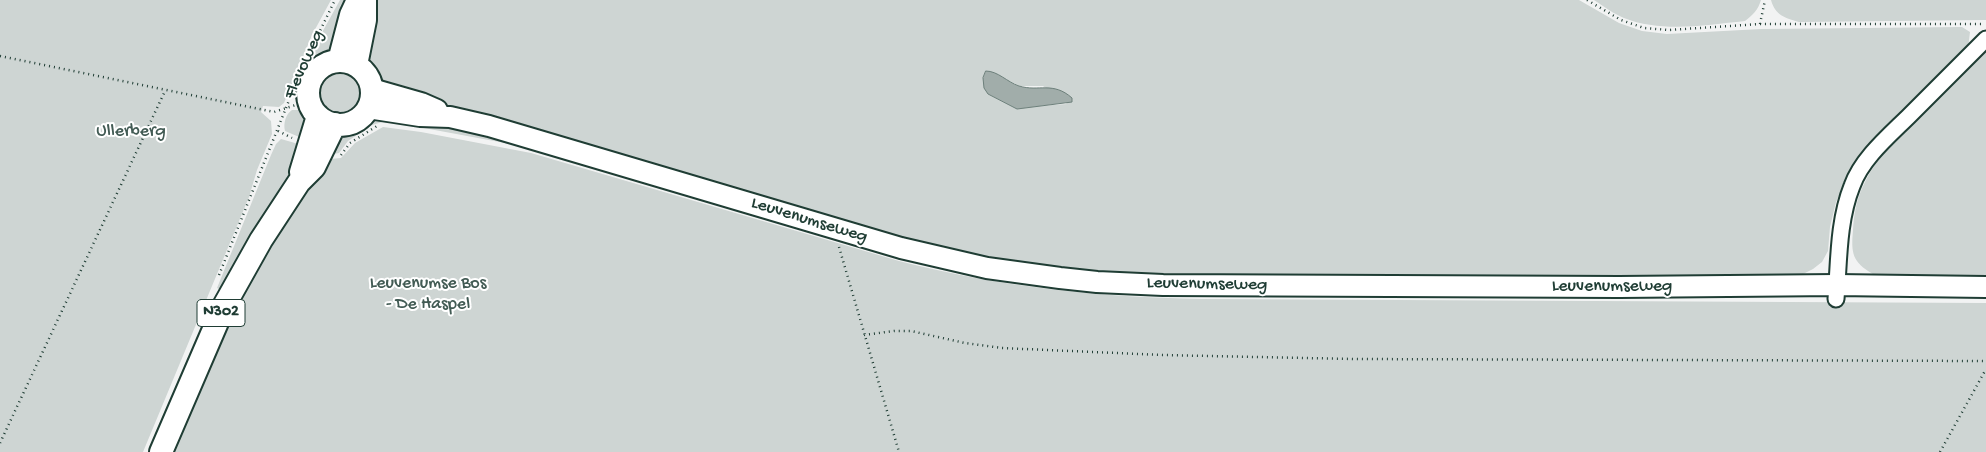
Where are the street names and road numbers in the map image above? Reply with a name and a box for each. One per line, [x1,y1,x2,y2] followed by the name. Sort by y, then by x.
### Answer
[280,27,330,103] street label: Flevoweg
[748,193,870,249] street label: Leuvenumseweg
[1146,273,1268,297] street label: Leuvenumseweg
[1552,276,1672,298] street label: Leuvenumseweg
[197,300,245,326] road number: N302

